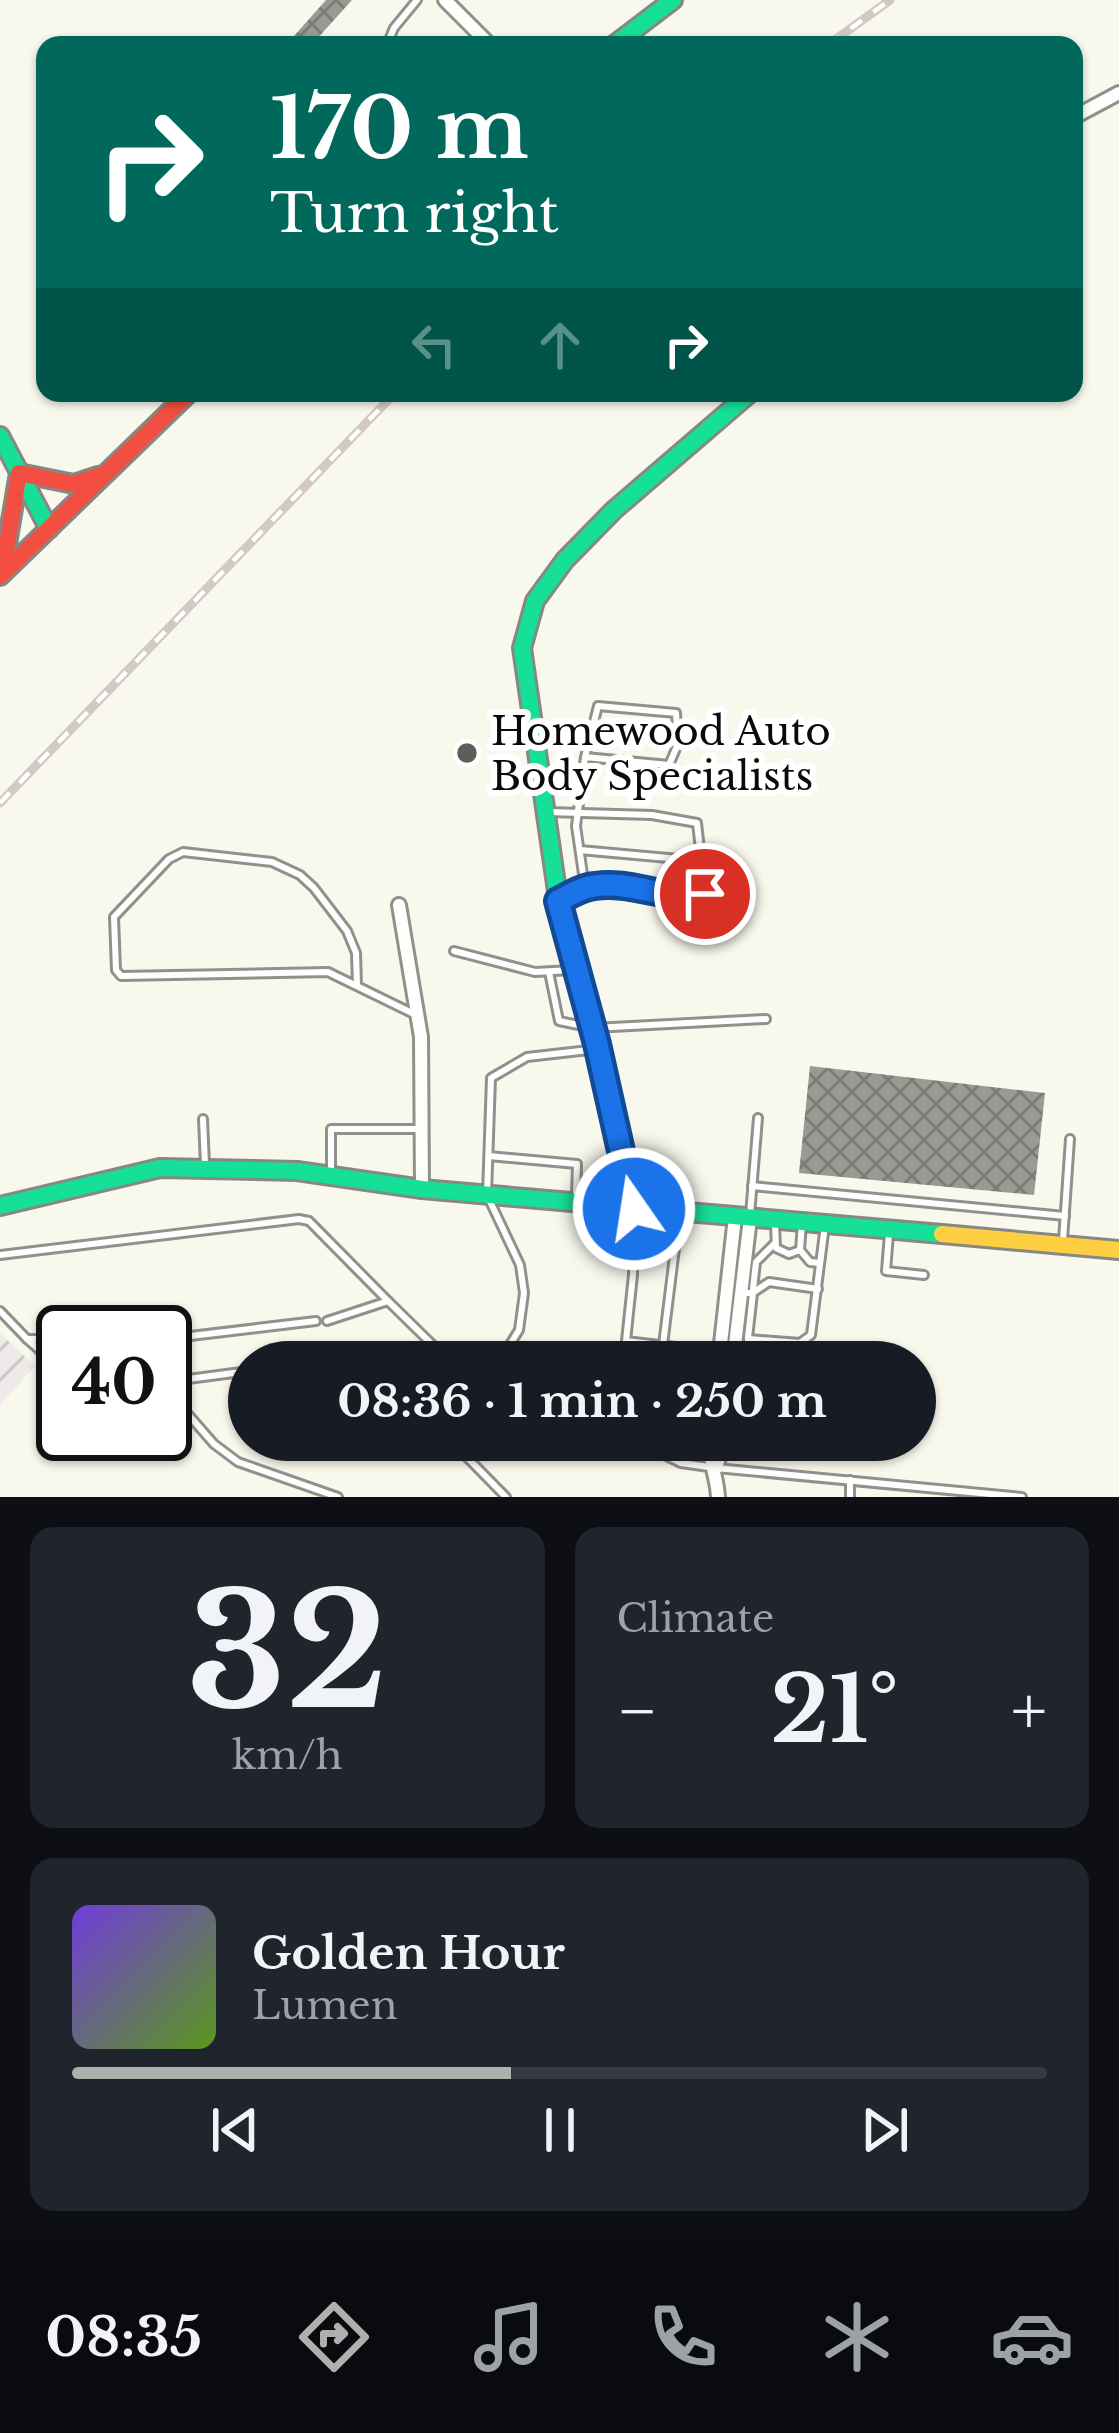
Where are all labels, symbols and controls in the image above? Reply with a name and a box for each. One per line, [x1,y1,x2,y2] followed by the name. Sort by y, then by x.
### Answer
[270,77,529,181] text: 170 m
[72,84,228,240] icon: right
[270,180,559,247] text: Turn right
[401,312,467,378] icon: left
[527,312,593,378] icon: ahead
[653,312,719,378] icon: right
[491,707,831,801] place label: Homewood Auto Body Specialists
[454,740,480,766] marker: Homewood Auto Body Specialists
[654,843,756,945] pin
[672,861,738,927] icon: arrive
[571,1146,697,1272] position arrow
[36,1305,192,1461] speed limit sign: 40
[337,1373,827,1429] text: 08:36 · 1 min · 250 m
[187,1556,388,1749] text: 32
[617,1594,774,1643] text: Climate
[771,1655,898,1766] text: 21°
[617,1670,658,1752] text: −
[1011,1670,1047,1752] text: +
[232,1731,343,1780] text: km/h
[252,1925,565,1981] text: Golden Hour
[252,1981,398,2030] text: Lumen
[202,2097,268,2163] icon: previous
[527,2097,593,2163] icon: pause
[852,2097,918,2163] icon: next
[292,2295,376,2379] icon: directions
[467,2295,551,2379] icon: music
[641,2295,725,2379] icon: phone
[815,2295,899,2379] icon: climate
[990,2295,1074,2379] icon: car
[45,2304,202,2371] text: 08:35

